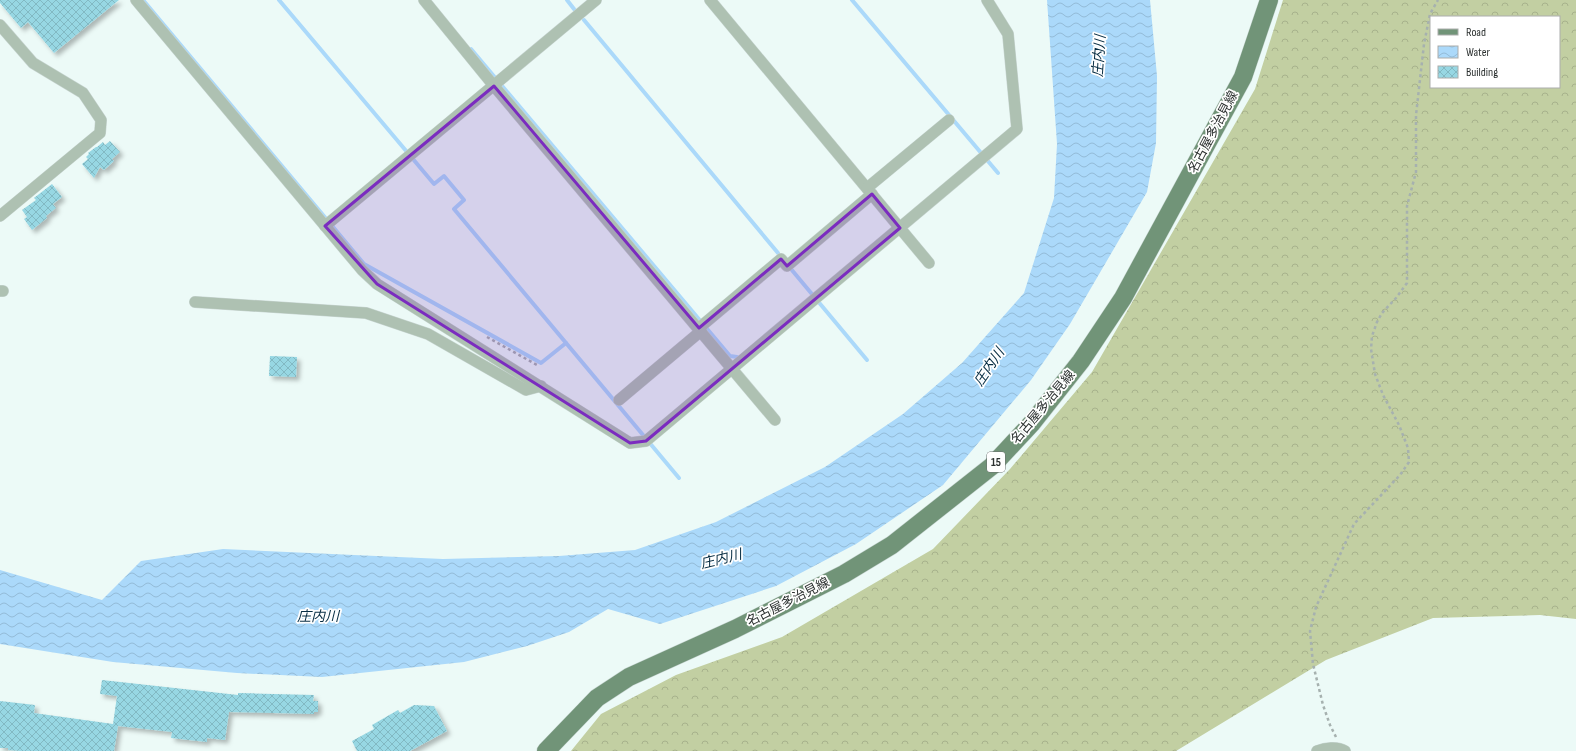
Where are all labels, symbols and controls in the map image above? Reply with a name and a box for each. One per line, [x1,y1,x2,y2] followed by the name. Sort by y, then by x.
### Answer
[1430,16,1560,88] legend
[1466,25,1486,40] text: Road
[1089,32,1109,78] water label: 庄内川
[1466,45,1490,60] text: Water
[1466,65,1498,80] text: Building
[1185,88,1241,176] street label: 名古屋多治見線
[970,343,1009,389] water label: 庄内川
[1008,367,1078,447] street label: 名古屋多治見線
[987,452,1005,472] road number: 15
[699,545,745,572] water label: 庄内川
[744,574,832,630] street label: 名古屋多治見線
[297,608,341,625] water label: 庄内川

